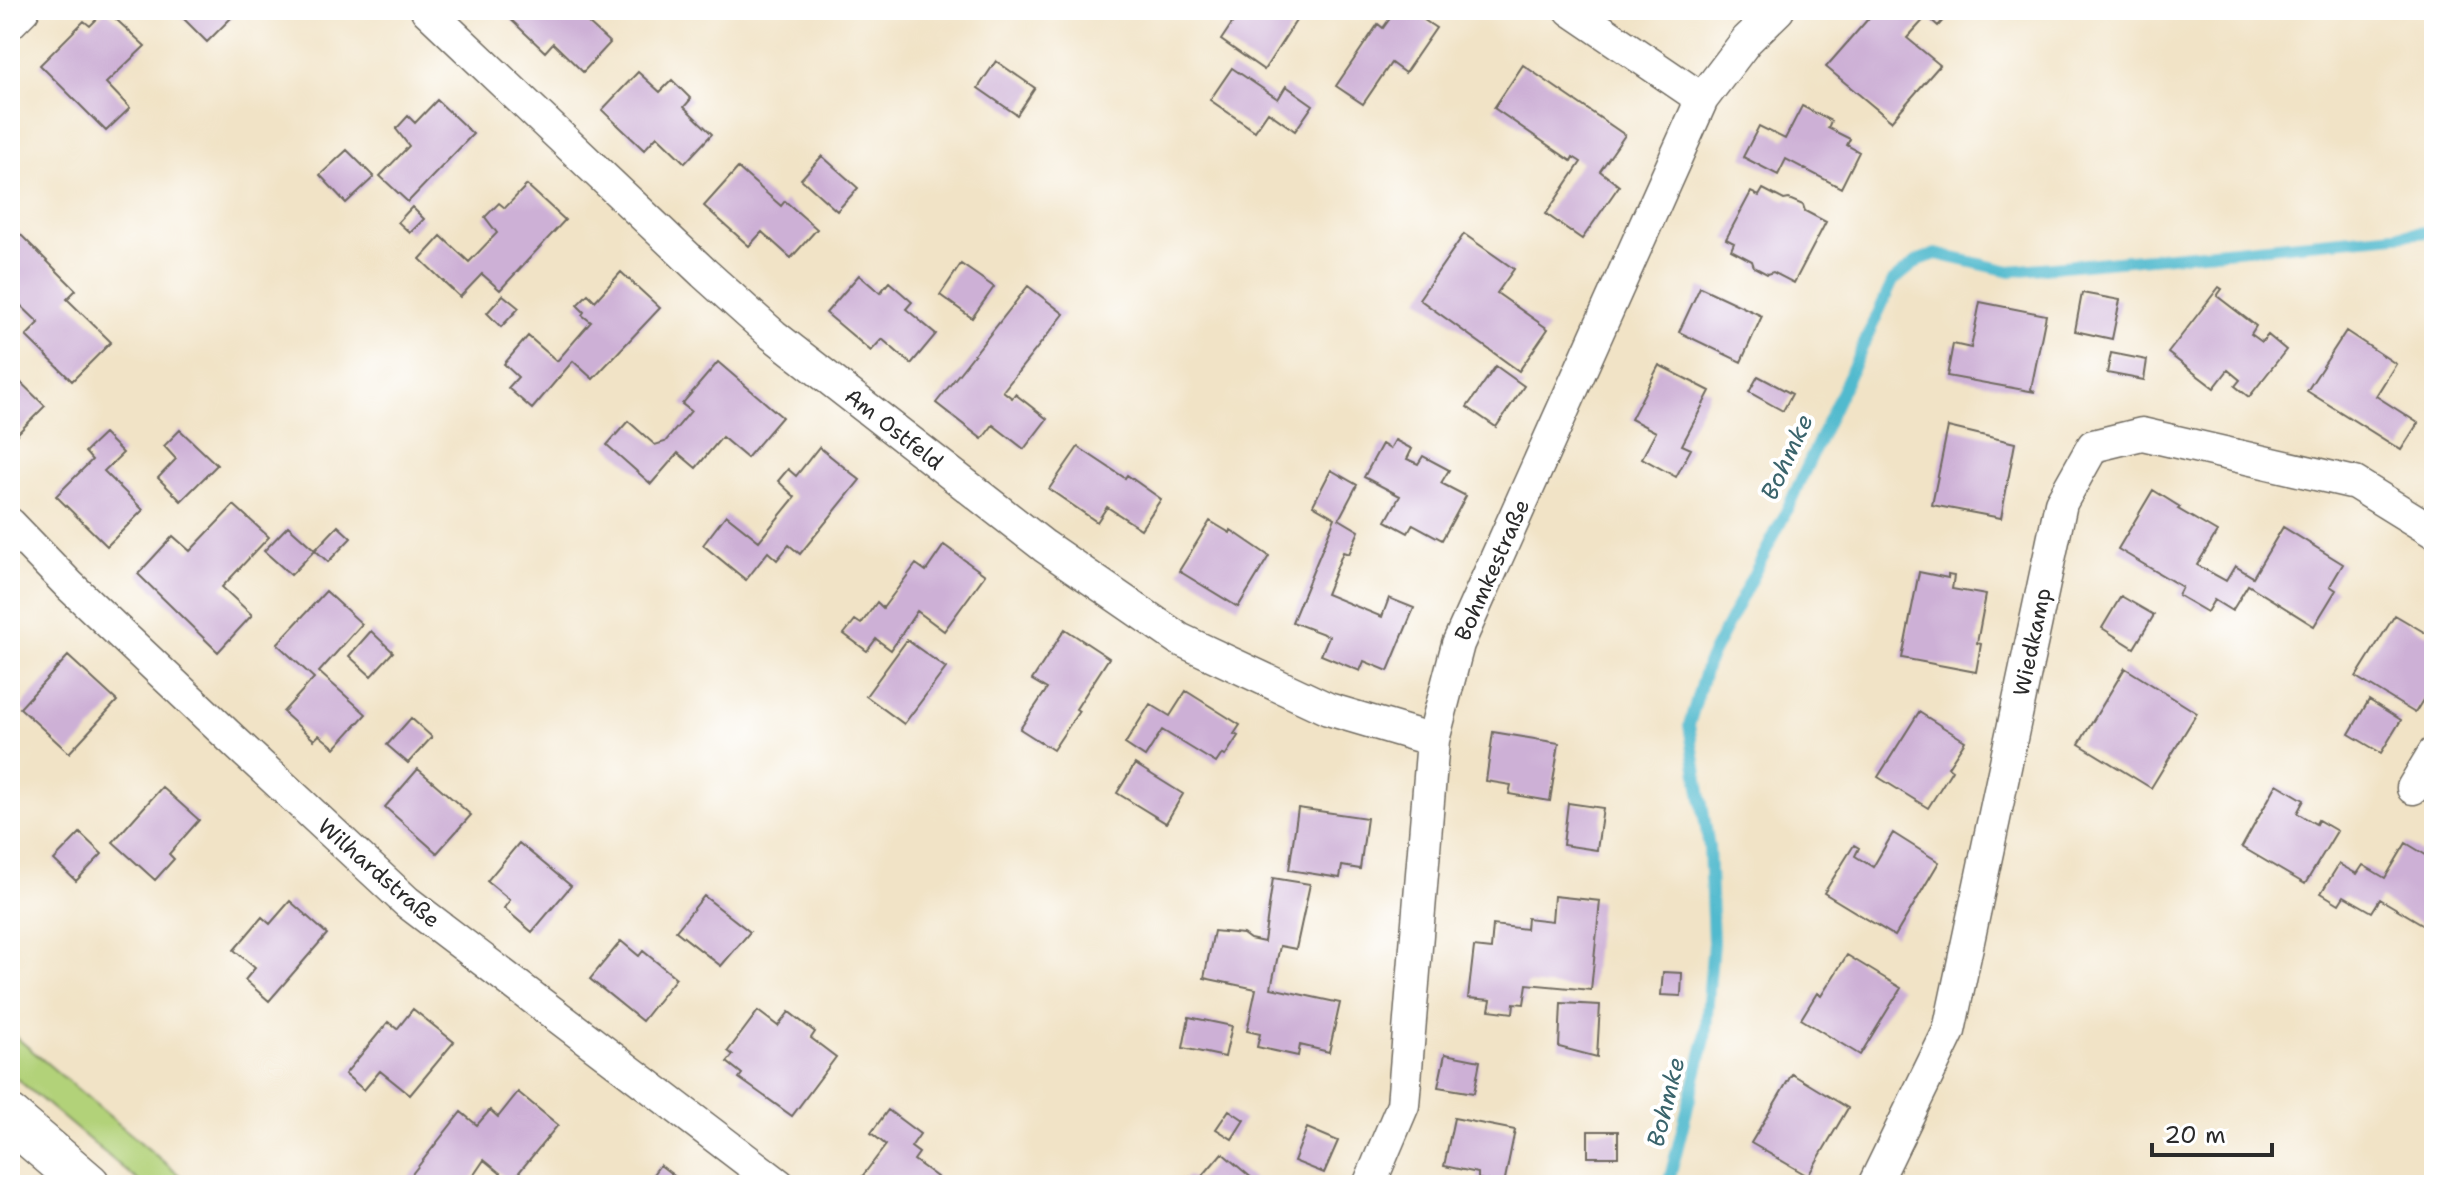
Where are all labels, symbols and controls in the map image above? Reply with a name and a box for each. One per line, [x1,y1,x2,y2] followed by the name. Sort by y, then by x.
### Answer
[839,381,949,477] street label: Am Ostfeld
[1753,409,1821,505] water label: Bohmke
[1448,495,1536,645] street label: Bohmkestraße
[2006,585,2058,699] street label: Wiedkamp
[312,812,446,934] street label: Wilhardstraße
[1639,1054,1693,1150] water label: Bohmke
[2152,1107,2272,1157] scale bar
[2164,1119,2226,1151] text: 20 m

